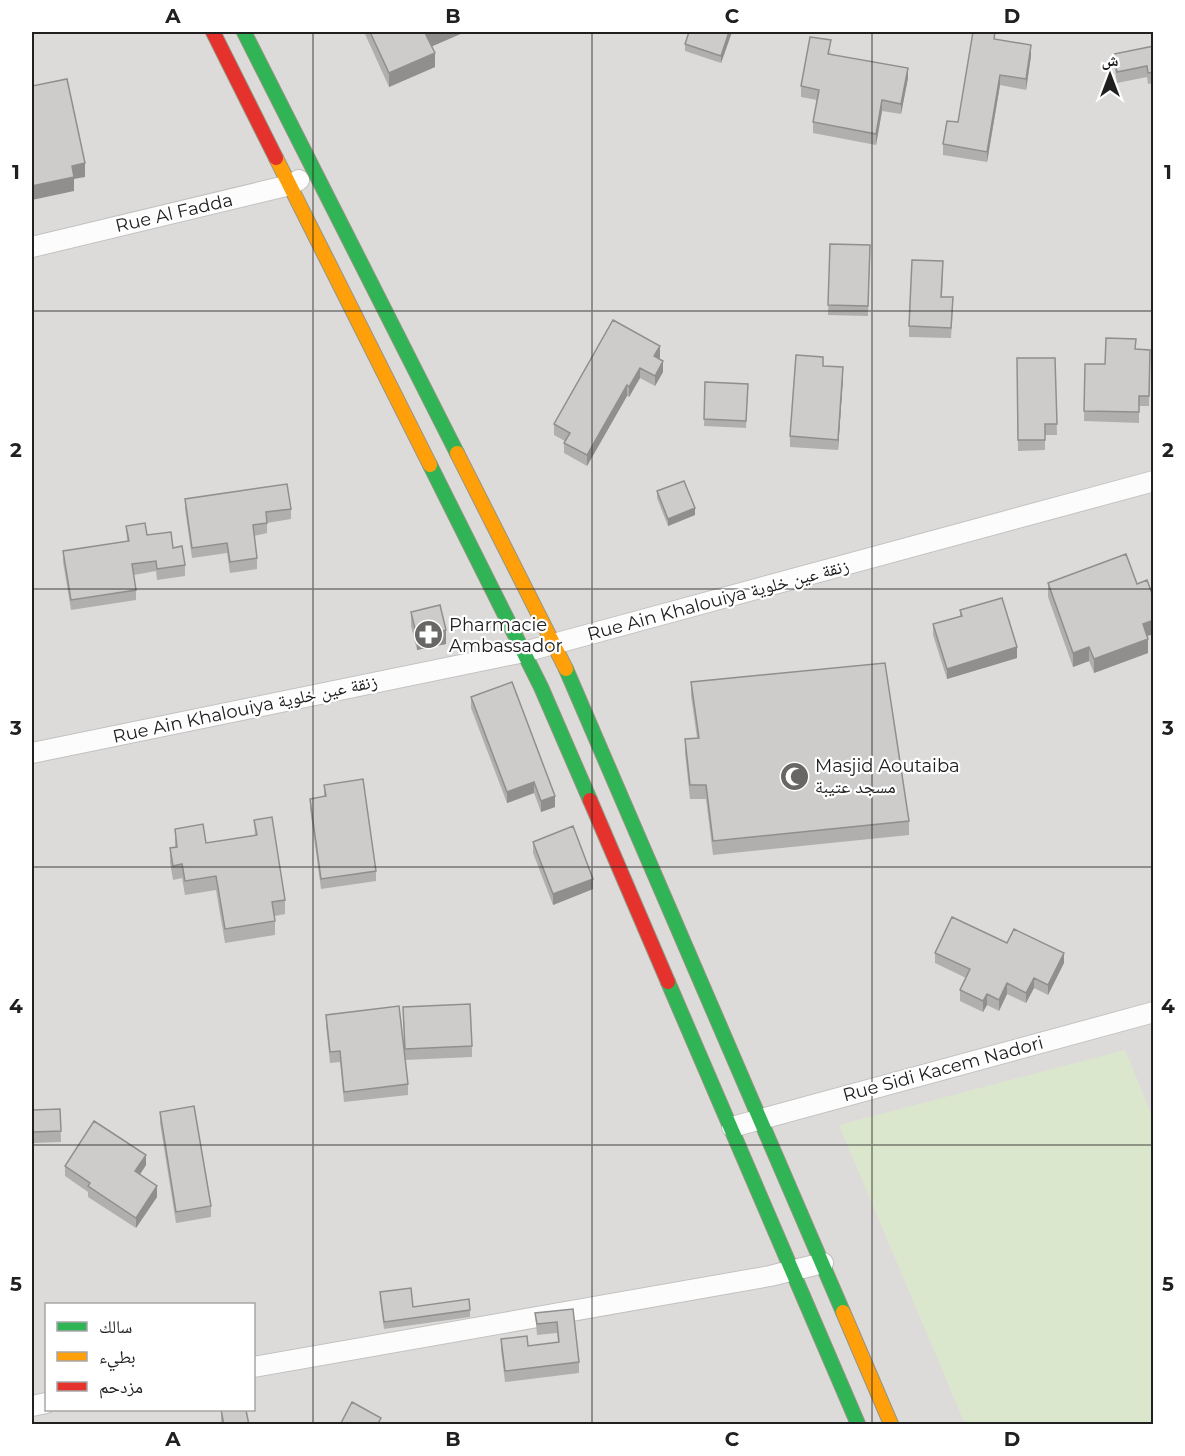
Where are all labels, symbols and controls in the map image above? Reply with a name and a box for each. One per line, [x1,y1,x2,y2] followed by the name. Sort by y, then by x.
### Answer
[164,4,181,28] text: A
[445,4,461,28] text: B
[725,4,740,28] text: C
[1004,4,1020,28] text: D
[1080,45,1140,105] north arrow
[1102,51,1119,70] text: ش
[12,160,20,184] text: 1
[1164,160,1172,184] text: 1
[113,189,235,237] street label: Rue Al Fadda
[10,438,22,462] text: 2
[1162,438,1174,462] text: 2
[585,554,851,646] street label: Rue Ain Khalouiya زنقة عين خلوية
[449,614,563,657] place label: Pharmacie Ambassador
[412,619,444,651] pharmacy icon: Pharmacie Ambassador
[111,670,379,748] street label: Rue Ain Khalouiya زنقة عين خلوية
[9,716,22,740] text: 3
[1161,716,1174,740] text: 3
[815,755,960,798] place label: Masjid Aoutaiba مسجد عتيبة
[778,760,810,792] mosque icon: Masjid Aoutaiba مسجد عتيبة
[9,994,23,1018] text: 4
[1161,994,1175,1018] text: 4
[840,1032,1046,1106] street label: Rue Sidi Kacem Nadori
[10,1272,22,1296] text: 5
[1162,1272,1174,1296] text: 5
[45,1303,255,1411] legend
[99,1316,132,1338] text: سالك
[99,1346,136,1372] text: بطيء
[99,1376,143,1399] text: مزدحم
[164,1427,181,1451] text: A
[445,1427,461,1451] text: B
[725,1427,740,1451] text: C
[1004,1427,1020,1451] text: D

